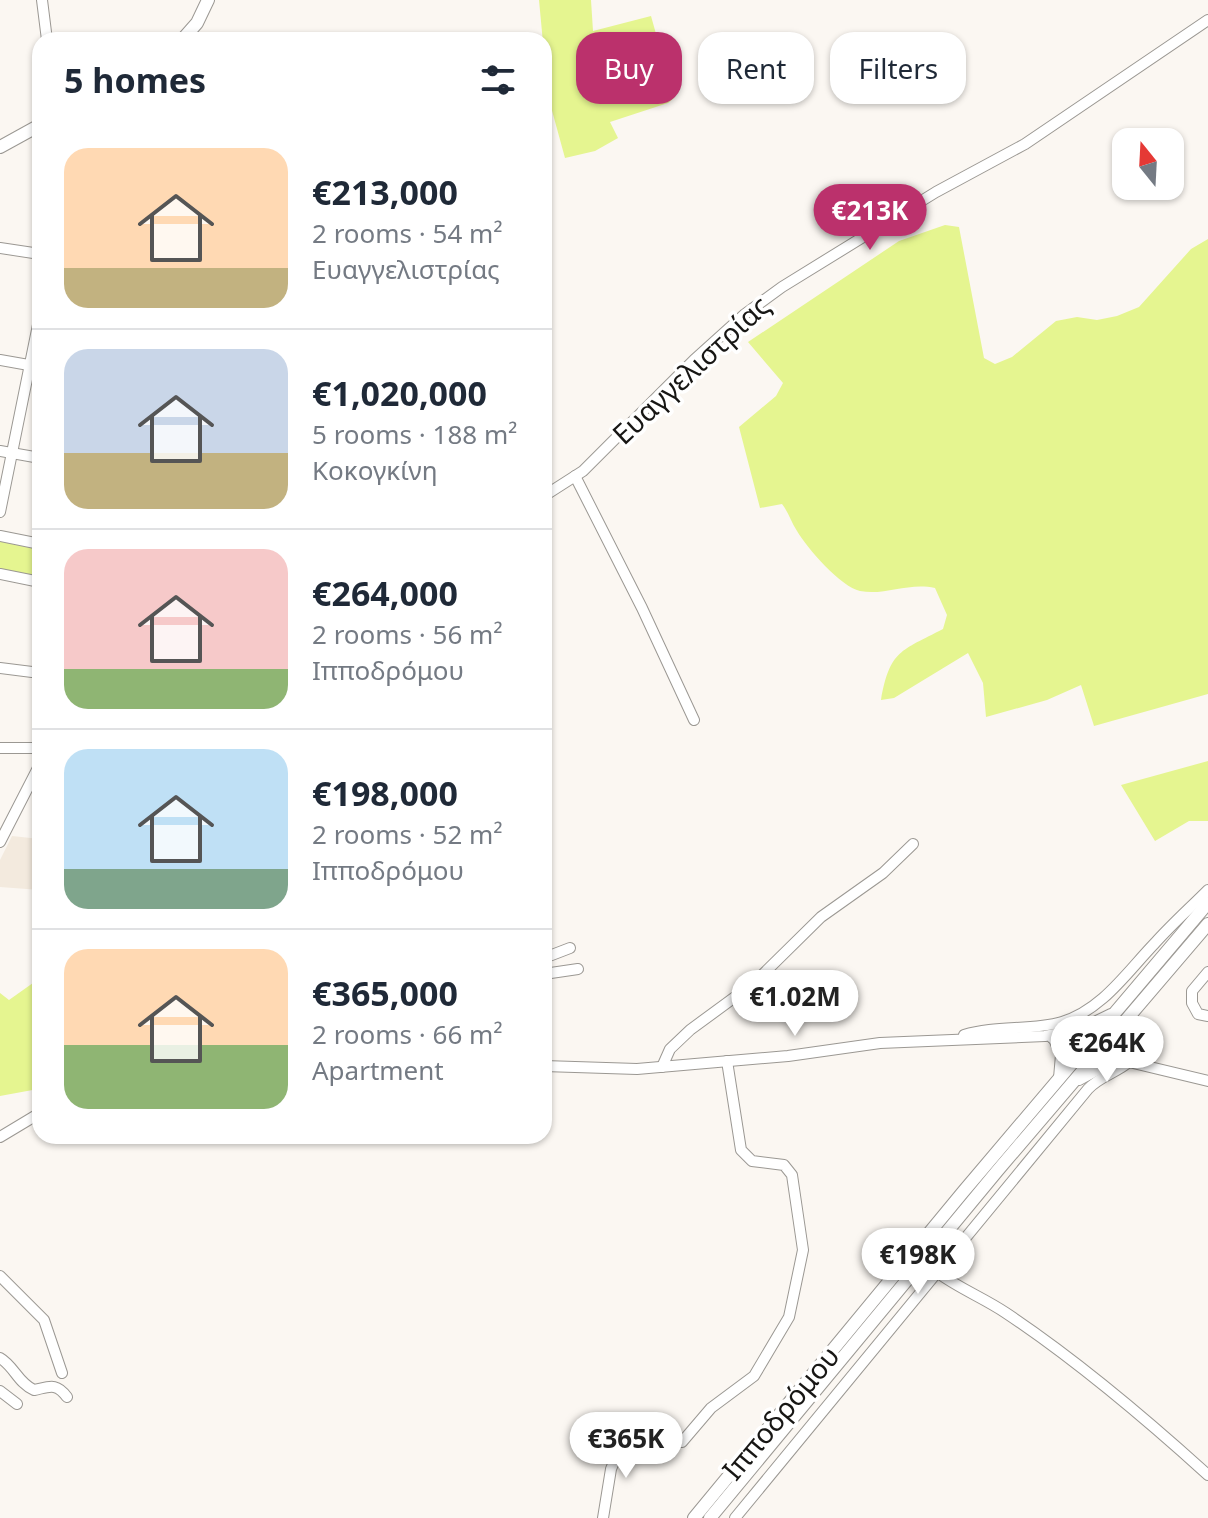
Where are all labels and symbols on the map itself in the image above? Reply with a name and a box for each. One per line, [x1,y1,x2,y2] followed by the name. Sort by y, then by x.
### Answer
[1112,128,1184,200] north arrow
[814,184,926,252] pin: €213K
[603,286,777,452] street label: Ευαγγελιστρίας
[730,970,860,1038] pin: €1.02M
[1051,1016,1163,1084] pin: €264K
[862,1228,974,1296] pin: €198K
[713,1337,847,1487] street label: Ιπποδρόμου
[570,1412,682,1480] pin: €365K

